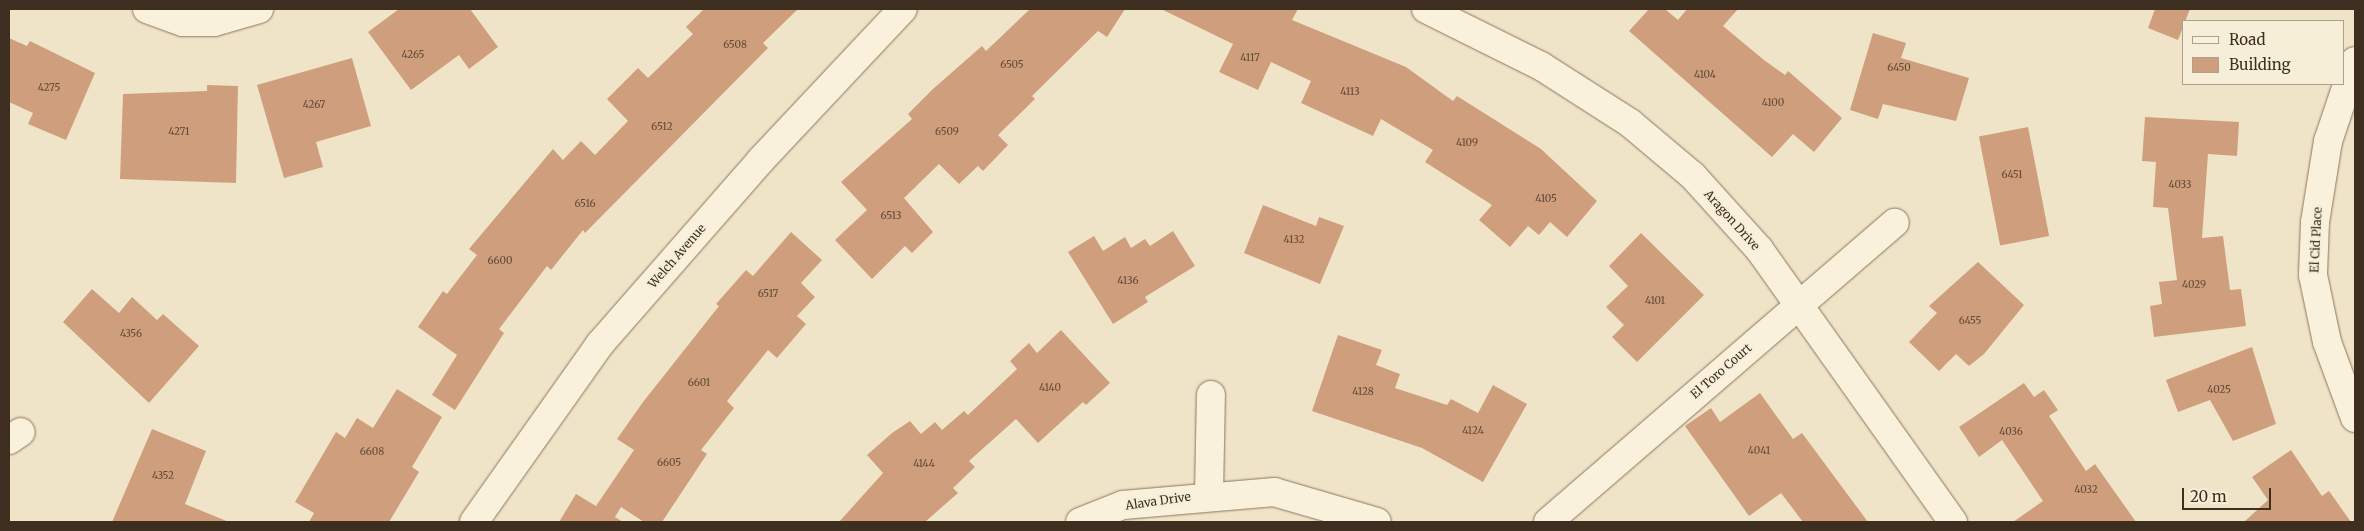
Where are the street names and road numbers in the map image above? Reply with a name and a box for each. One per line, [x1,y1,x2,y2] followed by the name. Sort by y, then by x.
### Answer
[1701,187,1763,253] street label: Aragon Drive
[2307,207,2325,273] street label: El Cid Place
[645,221,709,291] street label: Welch Avenue
[1687,341,1755,401] street label: El Toro Court
[1124,489,1192,513] street label: Alava Drive

